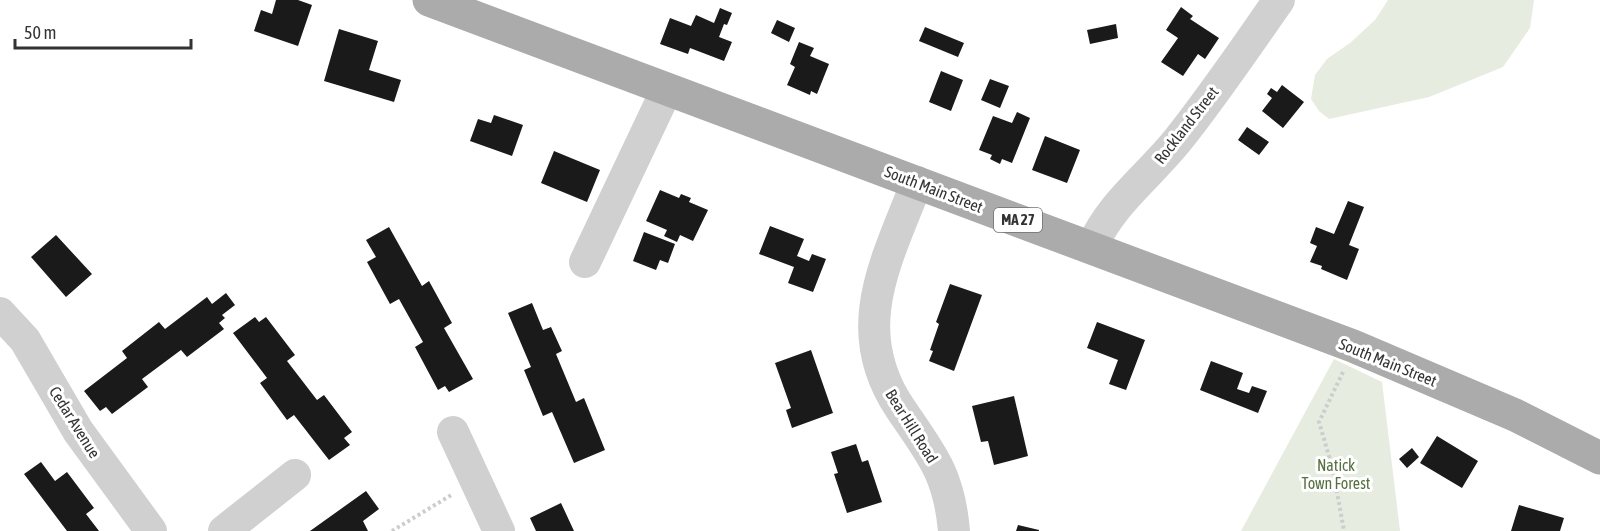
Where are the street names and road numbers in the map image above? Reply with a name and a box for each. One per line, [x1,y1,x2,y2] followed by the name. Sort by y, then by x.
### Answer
[1150,83,1222,167] street label: Rockland Street
[882,162,986,216] street label: South Main Street
[994,208,1042,232] road number: MA 27
[1337,334,1440,390] street label: South Main Street
[46,383,104,461] street label: Cedar Avenue
[882,386,942,466] street label: Bear Hill Road

